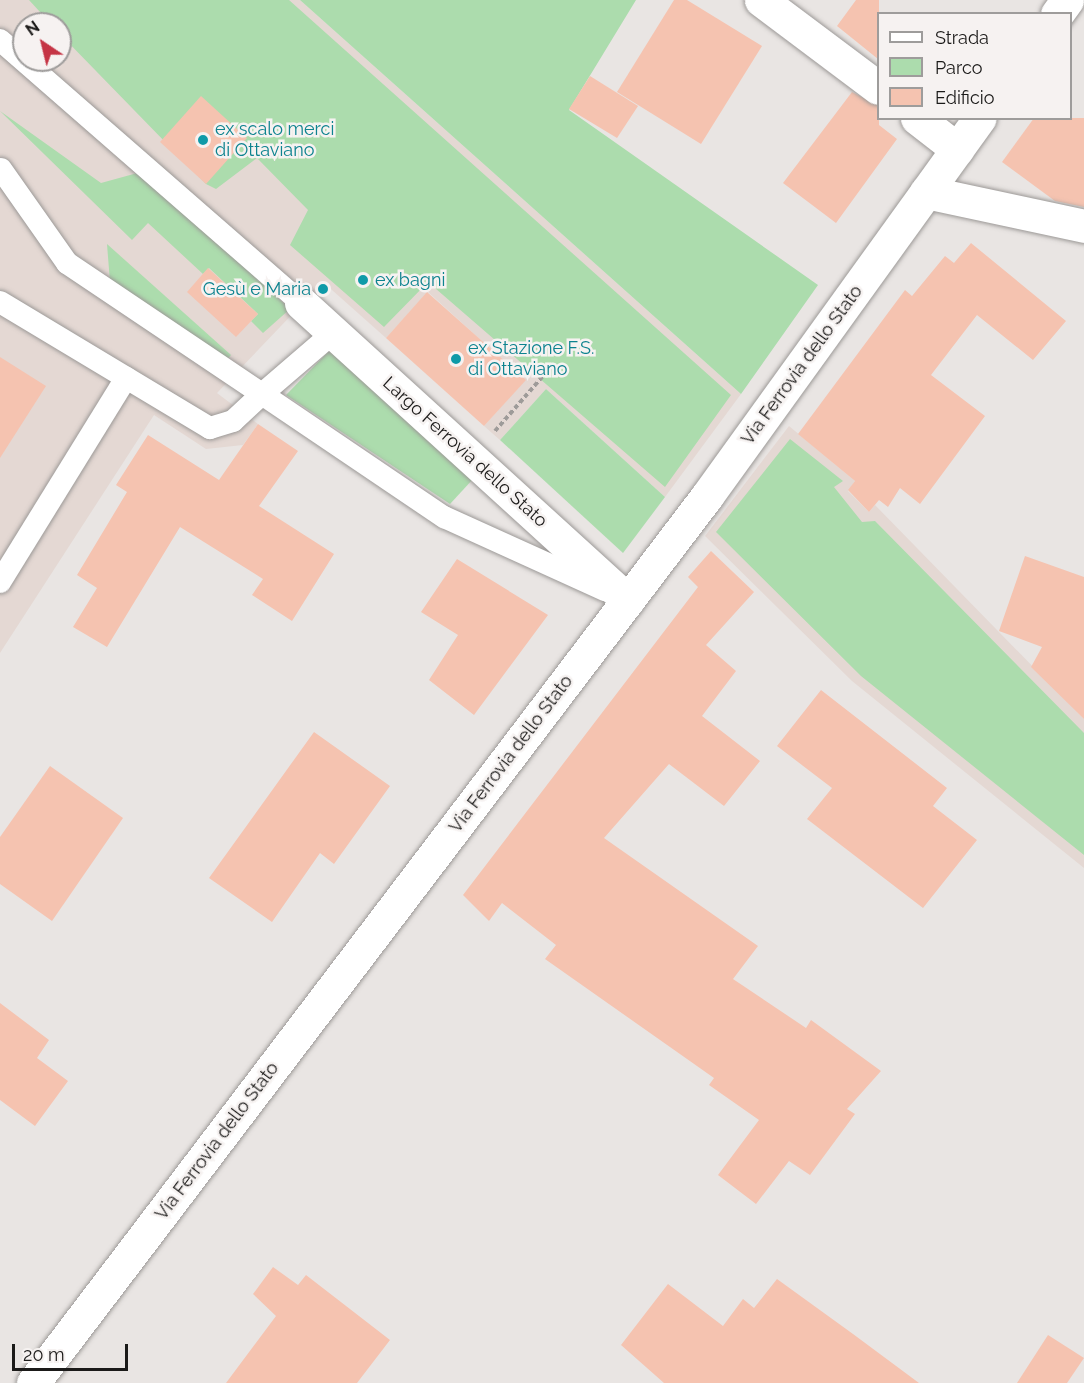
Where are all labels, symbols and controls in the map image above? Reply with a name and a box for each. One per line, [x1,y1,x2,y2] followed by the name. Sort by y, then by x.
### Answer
[12,12,72,72] north arrow
[877,12,1072,120] legend
[22,17,43,40] text: N
[935,27,989,48] text: Strada
[935,57,982,78] text: Parco
[935,87,994,108] text: Edificio
[215,119,334,162] place label: ex scalo merci di Ottaviano
[196,133,210,147] marker: ex scalo merci di Ottaviano
[375,269,445,291] place label: ex bagni
[356,273,370,287] marker: ex bagni
[203,278,311,300] place label: Gesù e Maria
[737,281,867,449] street label: Via Ferrovia dello Stato
[316,282,330,296] marker: Gesù e Maria
[468,338,594,380] place label: ex Stazione F.S. di Ottaviano
[449,352,463,366] marker: ex Stazione F.S. di Ottaviano
[378,372,552,532] street label: Largo Ferrovia dello Stato
[445,671,577,837] street label: Via Ferrovia dello Stato
[151,1058,283,1224] street label: Via Ferrovia dello Stato
[15,1332,130,1370] scale bar
[23,1344,65,1365] text: 20 m

